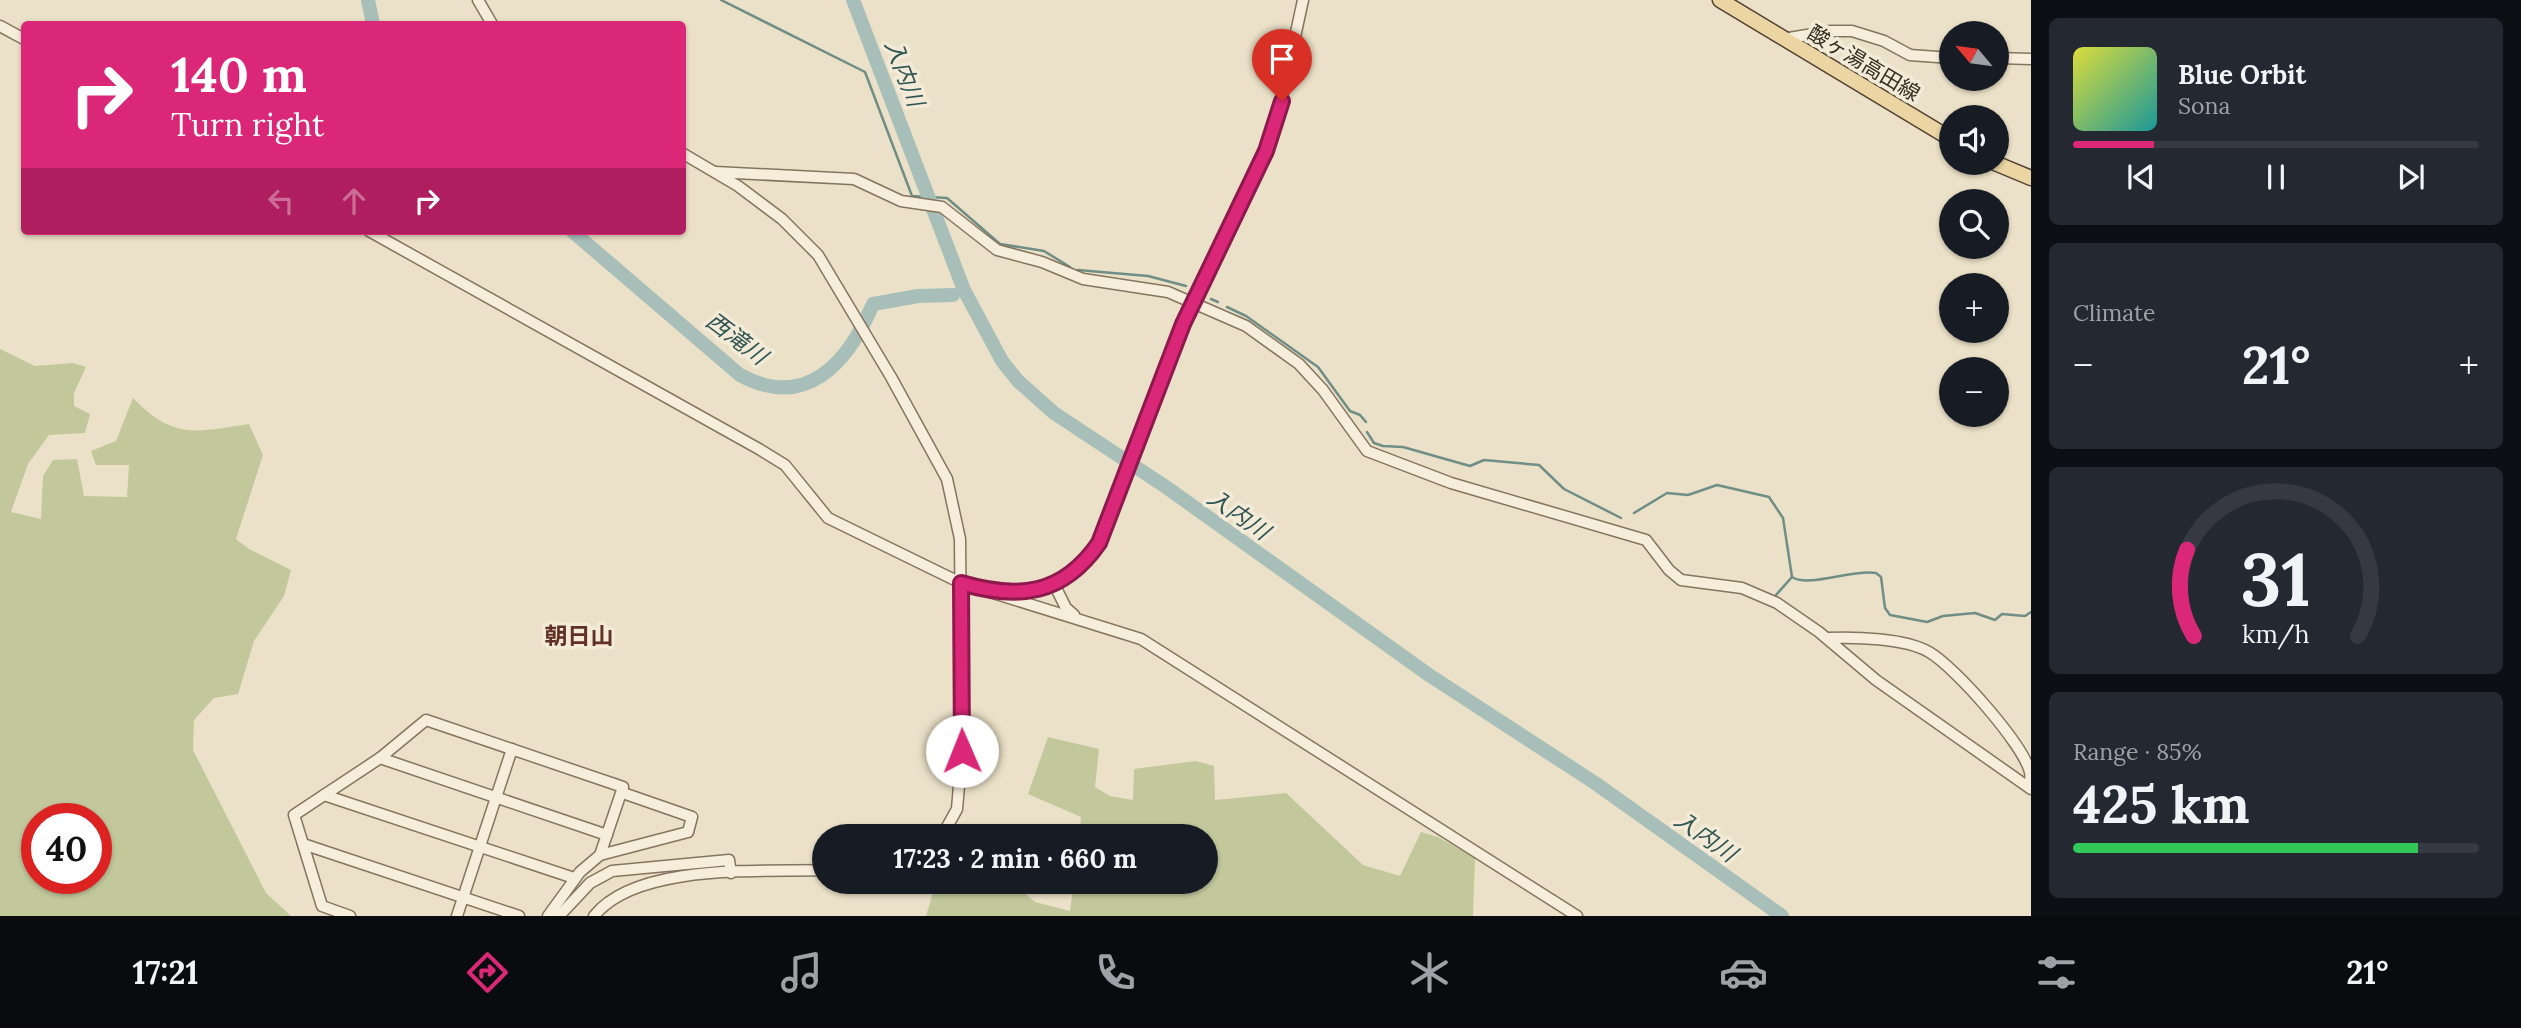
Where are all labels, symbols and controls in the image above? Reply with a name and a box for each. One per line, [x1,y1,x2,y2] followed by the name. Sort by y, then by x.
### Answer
[1803,19,1925,107] street label: 酸ヶ湯高田線
[1939,21,2009,91] north arrow
[1939,21,2009,427] map controls
[1252,29,1312,101] pin
[879,36,932,113] water label: 入内川
[1263,40,1301,78] icon: arrive
[171,43,307,105] text: 140 m
[56,49,147,140] icon: right
[2178,58,2306,91] text: Blue Orbit
[2178,91,2230,120] text: Sona
[171,104,324,145] text: Turn right
[1939,105,2009,175] button: sound
[2122,158,2160,196] icon: previous
[2257,158,2295,196] icon: pause
[2392,158,2430,196] icon: next
[262,182,300,220] icon: left
[335,182,373,220] icon: ahead
[408,182,446,220] icon: right
[1939,189,2009,259] button: search
[1939,273,2009,343] button: +
[2073,298,2155,327] text: Climate
[701,306,776,372] water label: 西滝川
[2242,332,2310,398] text: 21°
[2073,341,2093,389] text: −
[2459,341,2479,389] text: +
[1939,357,2009,427] button: −
[1202,482,1278,547] water label: 入内川
[2241,534,2311,627] text: 31
[2242,618,2310,650] text: km/h
[545,621,614,650] district label: 朝日山
[925,714,999,788] position arrow
[2073,737,2202,766] text: Range · 85%
[2073,771,2250,837] text: 425 km
[21,803,112,894] speed limit sign: 40
[1669,804,1745,869] water label: 入内川
[893,842,1137,875] text: 17:23 · 2 min · 660 m
[463,948,512,997] icon: directions
[777,948,826,997] icon: music
[1091,948,1140,997] icon: phone
[1405,948,1454,997] icon: climate
[1719,948,1768,997] icon: car
[2032,948,2081,997] icon: filters
[132,952,198,993] text: 17:21
[2346,952,2389,993] text: 21°

